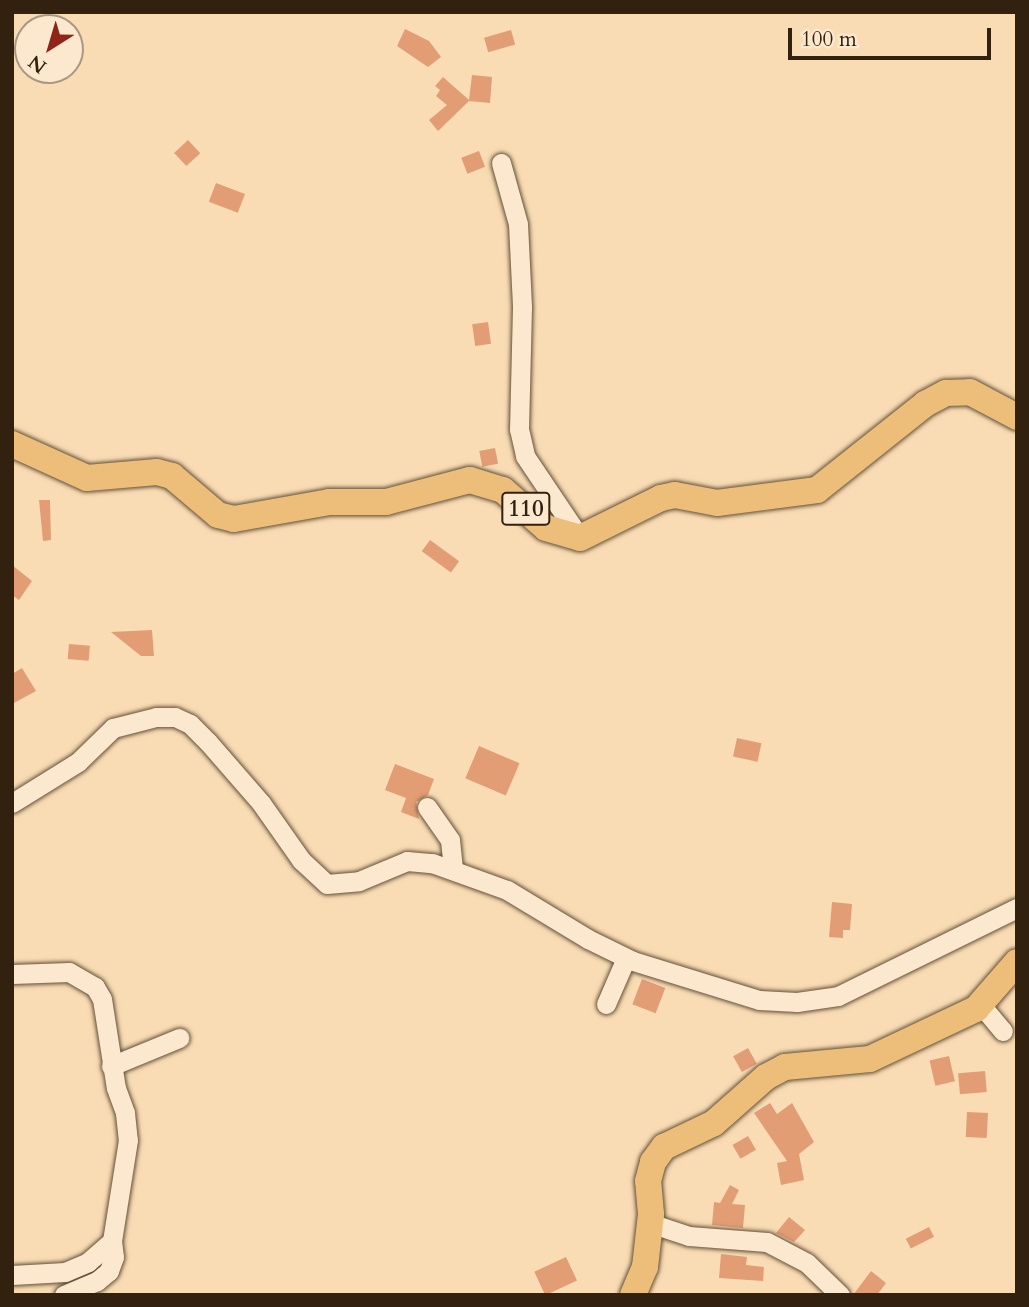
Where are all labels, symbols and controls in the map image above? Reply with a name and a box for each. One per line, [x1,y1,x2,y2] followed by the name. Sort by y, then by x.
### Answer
[14,14,84,84] north arrow
[791,14,994,58] scale bar
[801,25,857,54] text: 100 m
[23,49,52,80] text: N
[500,489,552,528] road number: 110

